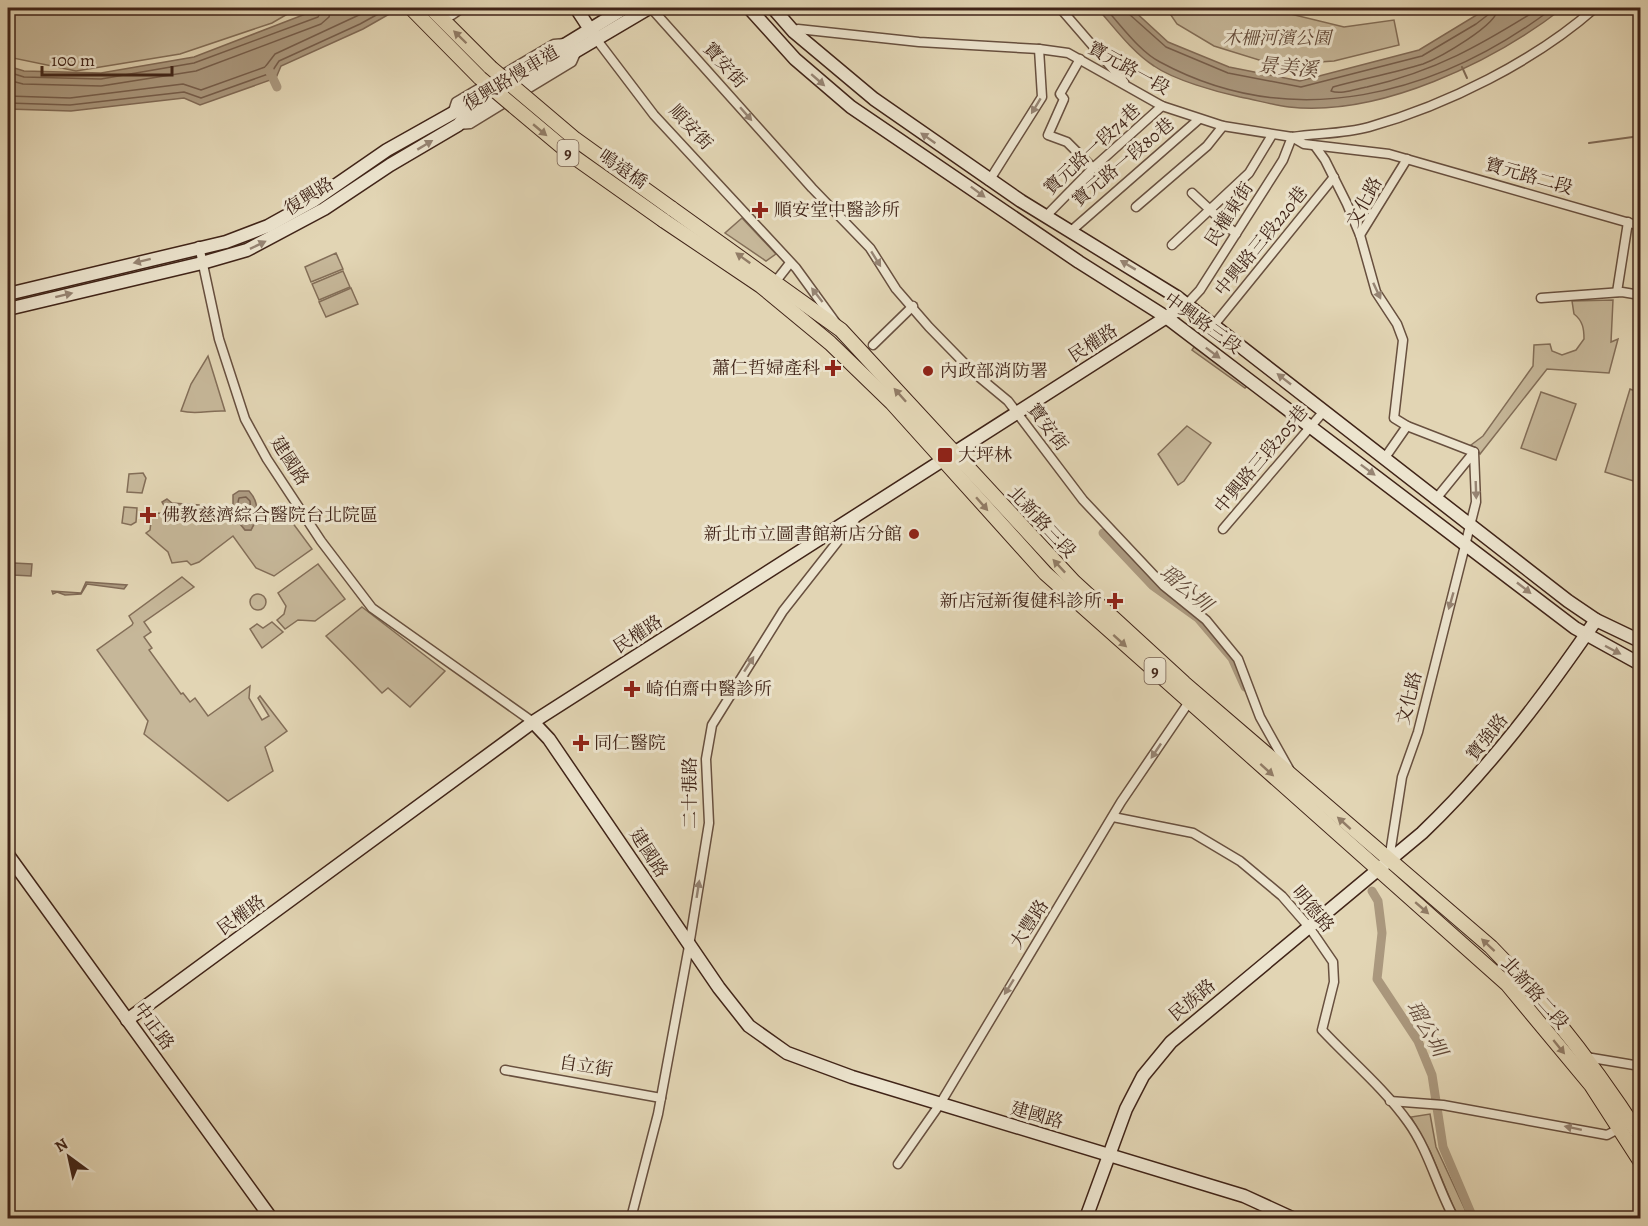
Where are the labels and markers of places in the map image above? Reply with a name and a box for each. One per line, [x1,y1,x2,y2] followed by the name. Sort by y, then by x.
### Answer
[774,198,900,222] place label: 順安堂中醫診所
[751,201,769,219] marker: 順安堂中醫診所
[712,356,820,380] place label: 蕭仁哲婦產科
[824,359,842,377] marker: 蕭仁哲婦產科
[940,359,1048,383] place label: 內政部消防署
[921,364,935,378] marker: 內政部消防署
[958,443,1012,467] place label: 大坪林
[936,446,954,464] marker: 大坪林
[162,503,378,527] place label: 佛教慈濟綜合醫院台北院區
[139,506,157,524] marker: 佛教慈濟綜合醫院台北院區
[704,522,902,546] place label: 新北市立圖書館新店分館
[907,527,921,541] marker: 新北市立圖書館新店分館
[940,589,1102,613] place label: 新店冠新復健科診所
[1106,592,1124,610] marker: 新店冠新復健科診所
[646,677,772,701] place label: 崎伯齋中醫診所
[623,680,641,698] marker: 崎伯齋中醫診所
[594,731,666,755] place label: 同仁醫院
[572,734,590,752] marker: 同仁醫院

